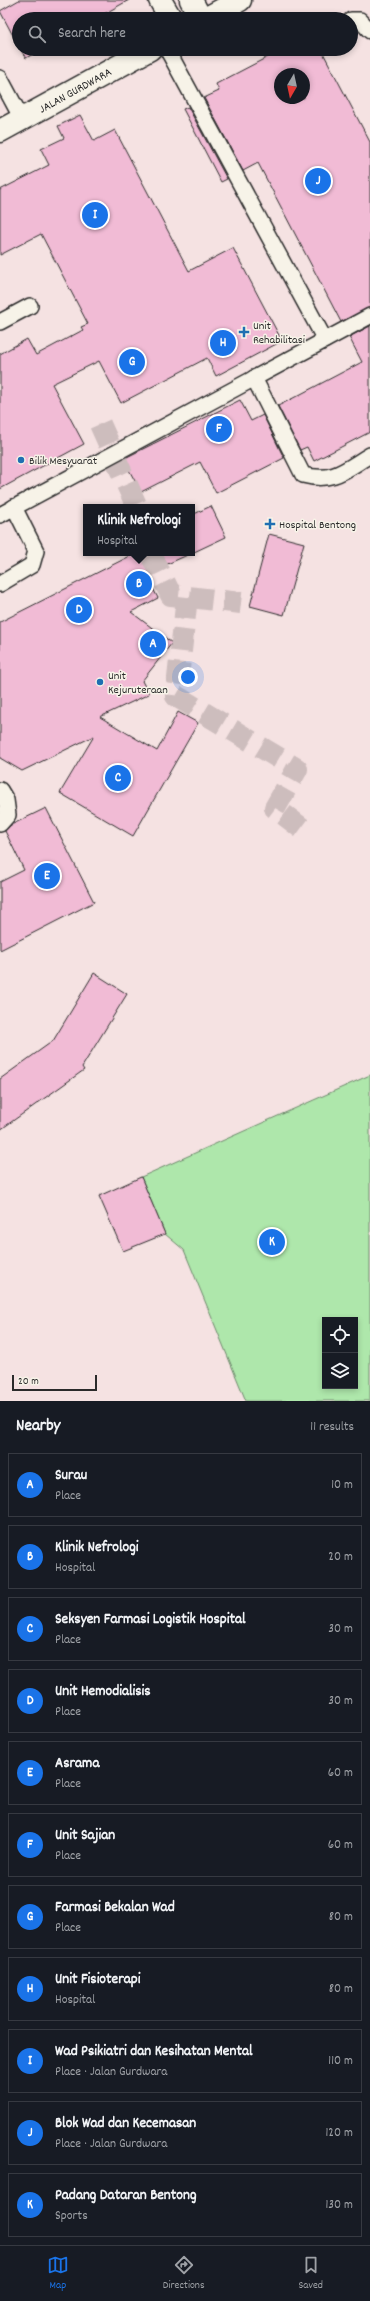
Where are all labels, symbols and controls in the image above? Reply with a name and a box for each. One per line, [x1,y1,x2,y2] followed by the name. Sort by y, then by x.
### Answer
[12,12,358,56] search box
[26,23,48,45] icon: search
[58,23,126,45] text: Search here
[36,64,116,118] street label: JALAN GURDWARA
[274,68,310,104] north arrow
[305,166,331,196] pin: J
[82,200,108,230] pin: I
[253,318,305,349] place label: Unit Rehabilitasi
[238,326,250,338] marker: Unit Rehabilitasi
[210,328,236,358] pin: H
[119,347,145,377] pin: G
[206,414,232,444] pin: F
[29,453,98,470] place label: Bilik Mesyuarat
[16,455,26,465] marker: Bilik Mesyuarat
[83,504,195,556] popup
[97,510,181,532] text: Klinik Nefrologi
[279,517,356,534] place label: Hospital Bentong
[264,518,276,530] marker: Hospital Bentong
[97,532,137,551] text: Hospital
[126,569,152,599] pin: B
[66,595,92,625] pin: D
[140,629,166,659] pin: A
[178,667,198,687] your location
[108,668,168,699] place label: Unit Kejuruteraan
[95,677,105,687] marker: Unit Kejuruteraan
[105,763,131,793] pin: C
[34,861,60,891] pin: E
[259,1227,285,1257] pin: K
[322,1317,358,1389] map controls
[322,1317,358,1353] button: locate
[322,1353,358,1389] button: layers
[12,1373,97,1392] scale bar
[18,1374,39,1390] text: 20 m
[16,1415,60,1439] text: Nearby
[310,1418,354,1437] text: 11 results
[55,1465,87,1487] text: Surau
[26,1476,34,1495] text: A
[331,1476,353,1495] text: 10 m
[55,1487,81,1506] text: Place
[55,1537,139,1559] text: Klinik Nefrologi
[27,1548,33,1567] text: B
[328,1548,353,1567] text: 20 m
[55,1559,95,1578] text: Hospital
[55,1609,246,1631] text: Seksyen Farmasi Logistik Hospital
[27,1620,33,1639] text: C
[328,1620,353,1639] text: 30 m
[55,1631,81,1650] text: Place
[55,1681,151,1703] text: Unit Hemodialisis
[27,1692,33,1711] text: D
[328,1692,353,1711] text: 30 m
[55,1703,81,1722] text: Place
[55,1753,99,1775] text: Asrama
[27,1764,33,1783] text: E
[328,1764,353,1783] text: 60 m
[55,1775,81,1794] text: Place
[55,1825,115,1847] text: Unit Sajian
[27,1836,33,1855] text: F
[328,1836,353,1855] text: 60 m
[55,1847,81,1866] text: Place
[55,1897,175,1919] text: Farmasi Bekalan Wad
[27,1908,33,1927] text: G
[329,1908,353,1927] text: 80 m
[55,1919,81,1938] text: Place
[55,1969,140,1991] text: Unit Fisioterapi
[27,1980,33,1999] text: H
[329,1980,353,1999] text: 80 m
[55,1991,95,2010] text: Hospital
[55,2041,253,2063] text: Wad Psikiatri dan Kesihatan Mental
[28,2052,32,2071] text: I
[328,2052,353,2071] text: 110 m
[55,2063,167,2082] text: Place · Jalan Gurdwara
[55,2113,196,2135] text: Blok Wad dan Kecemasan
[28,2124,32,2143] text: J
[325,2124,353,2143] text: 120 m
[55,2135,167,2154] text: Place · Jalan Gurdwara
[55,2185,197,2207] text: Padang Dataran Bentong
[27,2196,33,2215] text: K
[325,2196,353,2215] text: 130 m
[55,2207,88,2226] text: Sports
[47,2254,69,2294] tab: Map
[163,2254,205,2294] tab: Directions
[298,2254,323,2294] tab: Saved

